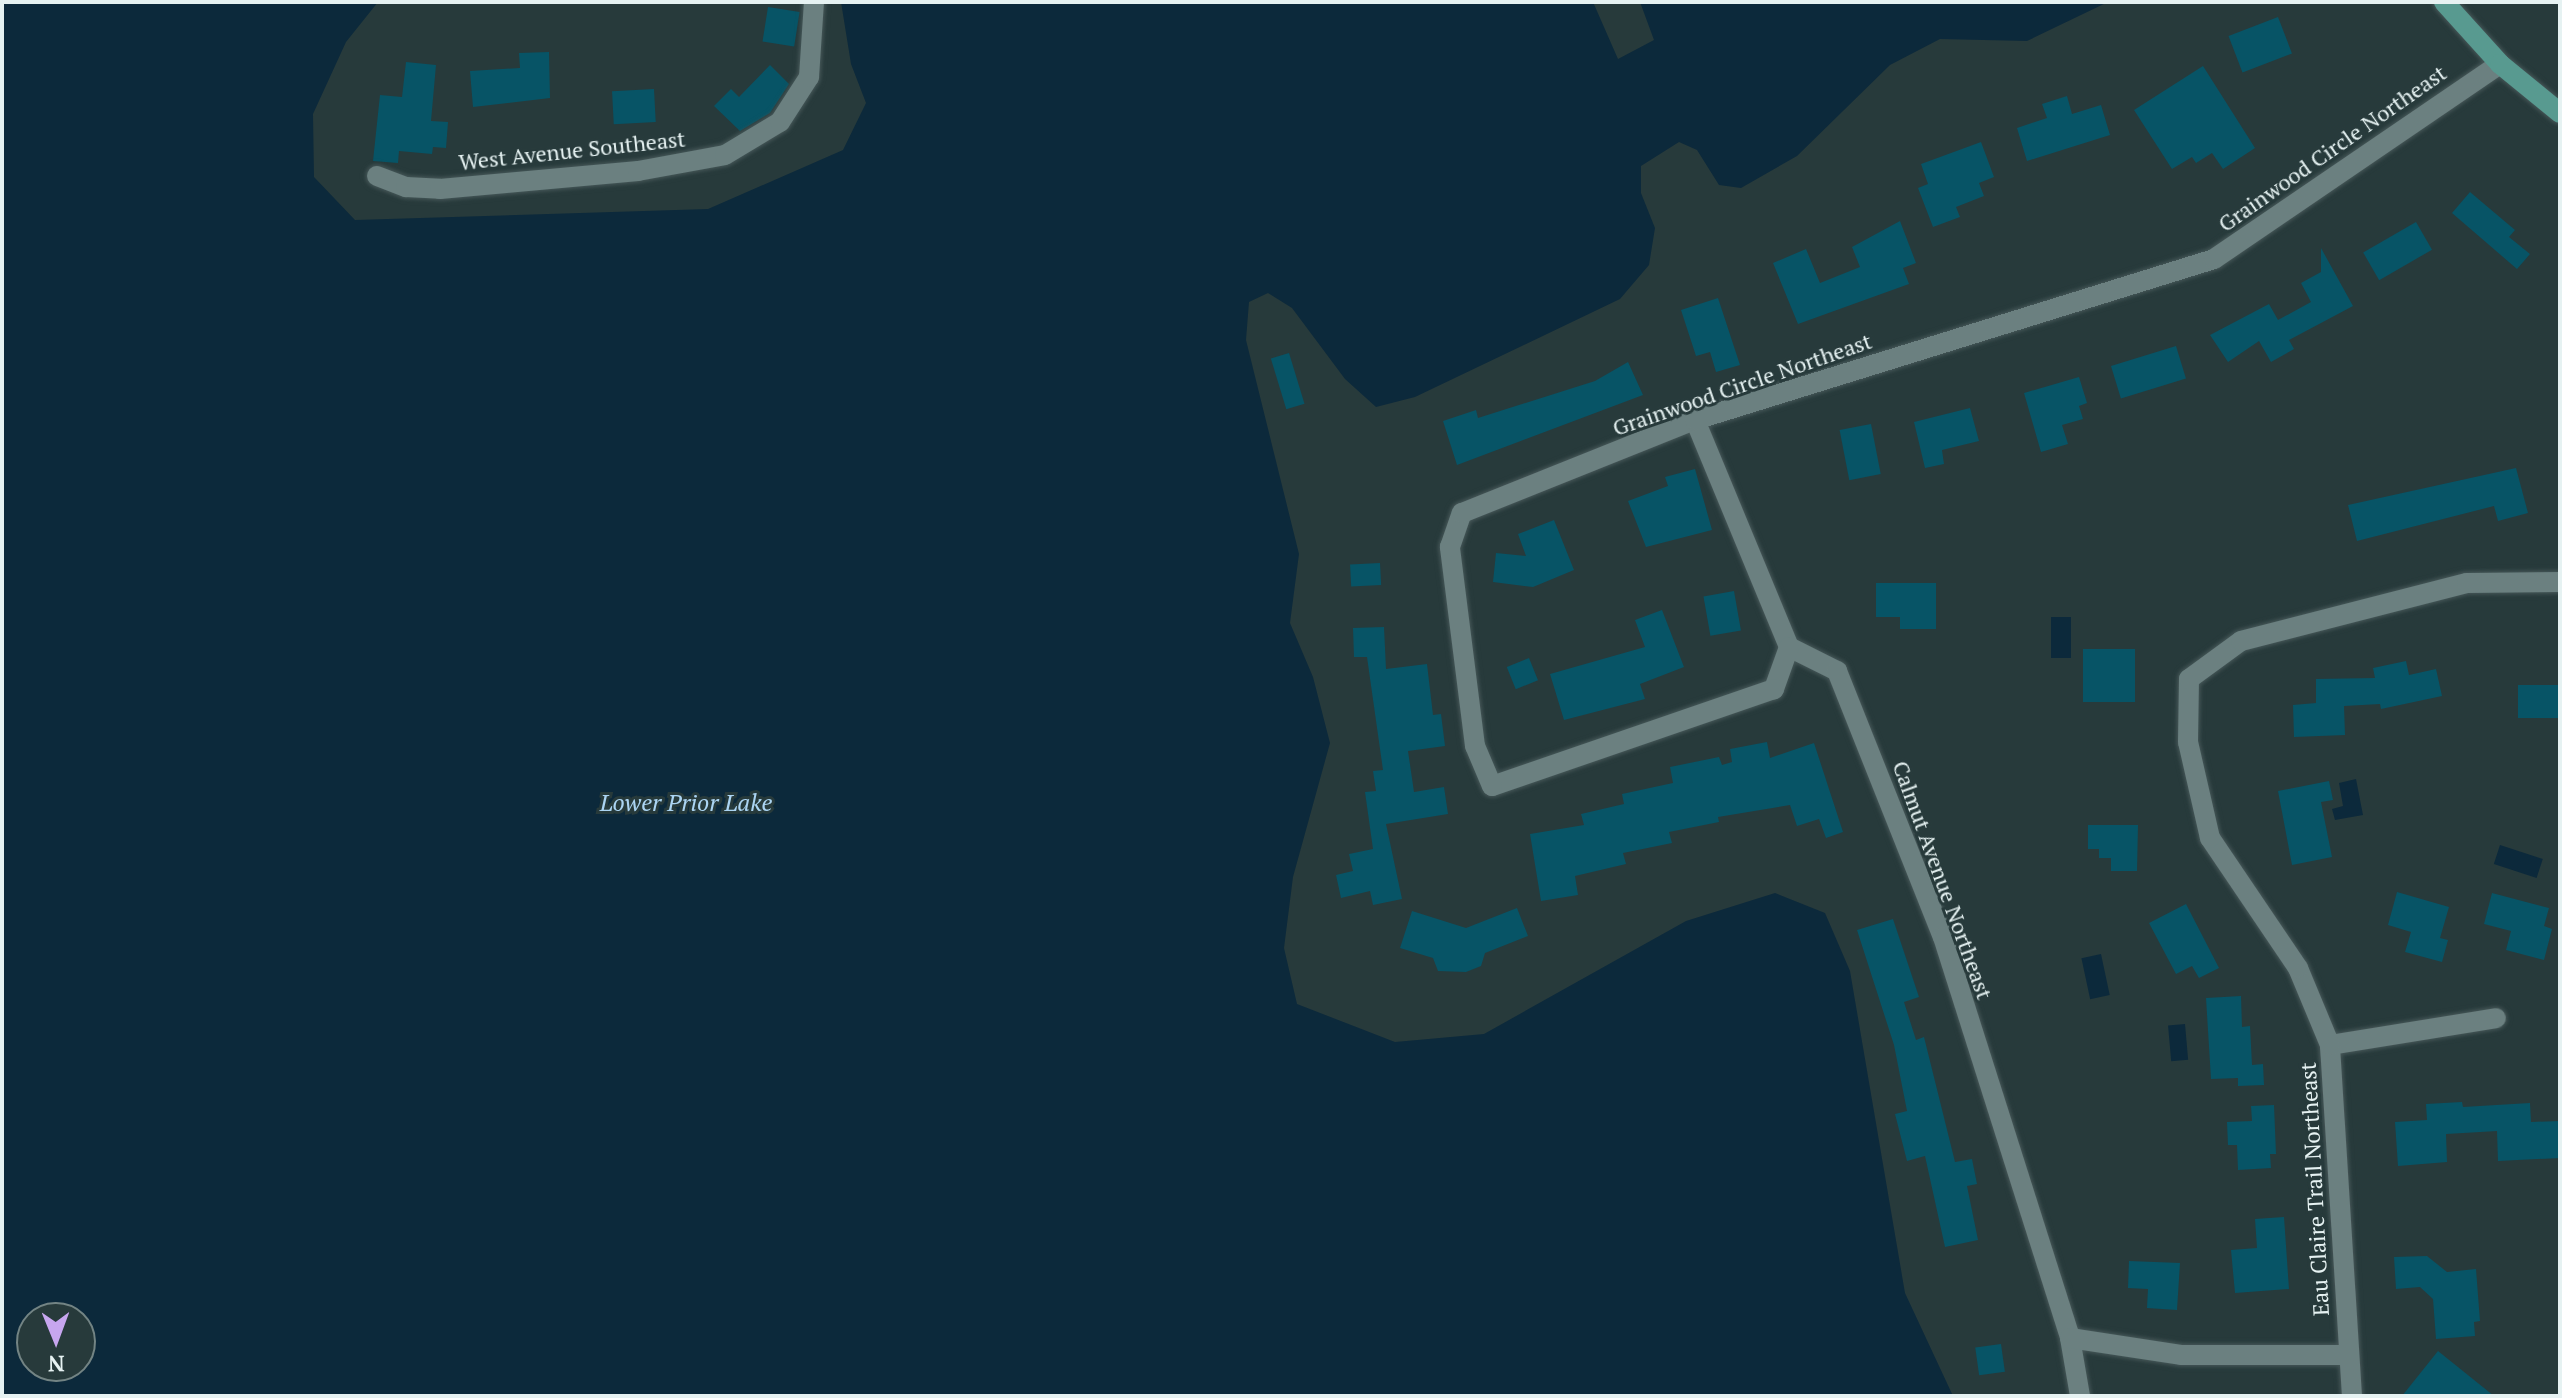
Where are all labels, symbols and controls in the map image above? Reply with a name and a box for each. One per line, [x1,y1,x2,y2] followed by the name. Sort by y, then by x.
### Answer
[2213,59,2451,237] street label: Grainwood Circle Northeast
[457,125,687,175] street label: West Avenue Southeast
[1609,327,1875,441] street label: Grainwood Circle Northeast
[1887,757,1999,1003] street label: Calmut Avenue Northeast
[600,789,772,817] water label: Lower Prior Lake
[2294,1061,2334,1317] street label: Eau Claire Trail Northeast
[16,1302,96,1382] north arrow
[48,1350,65,1379] text: N

